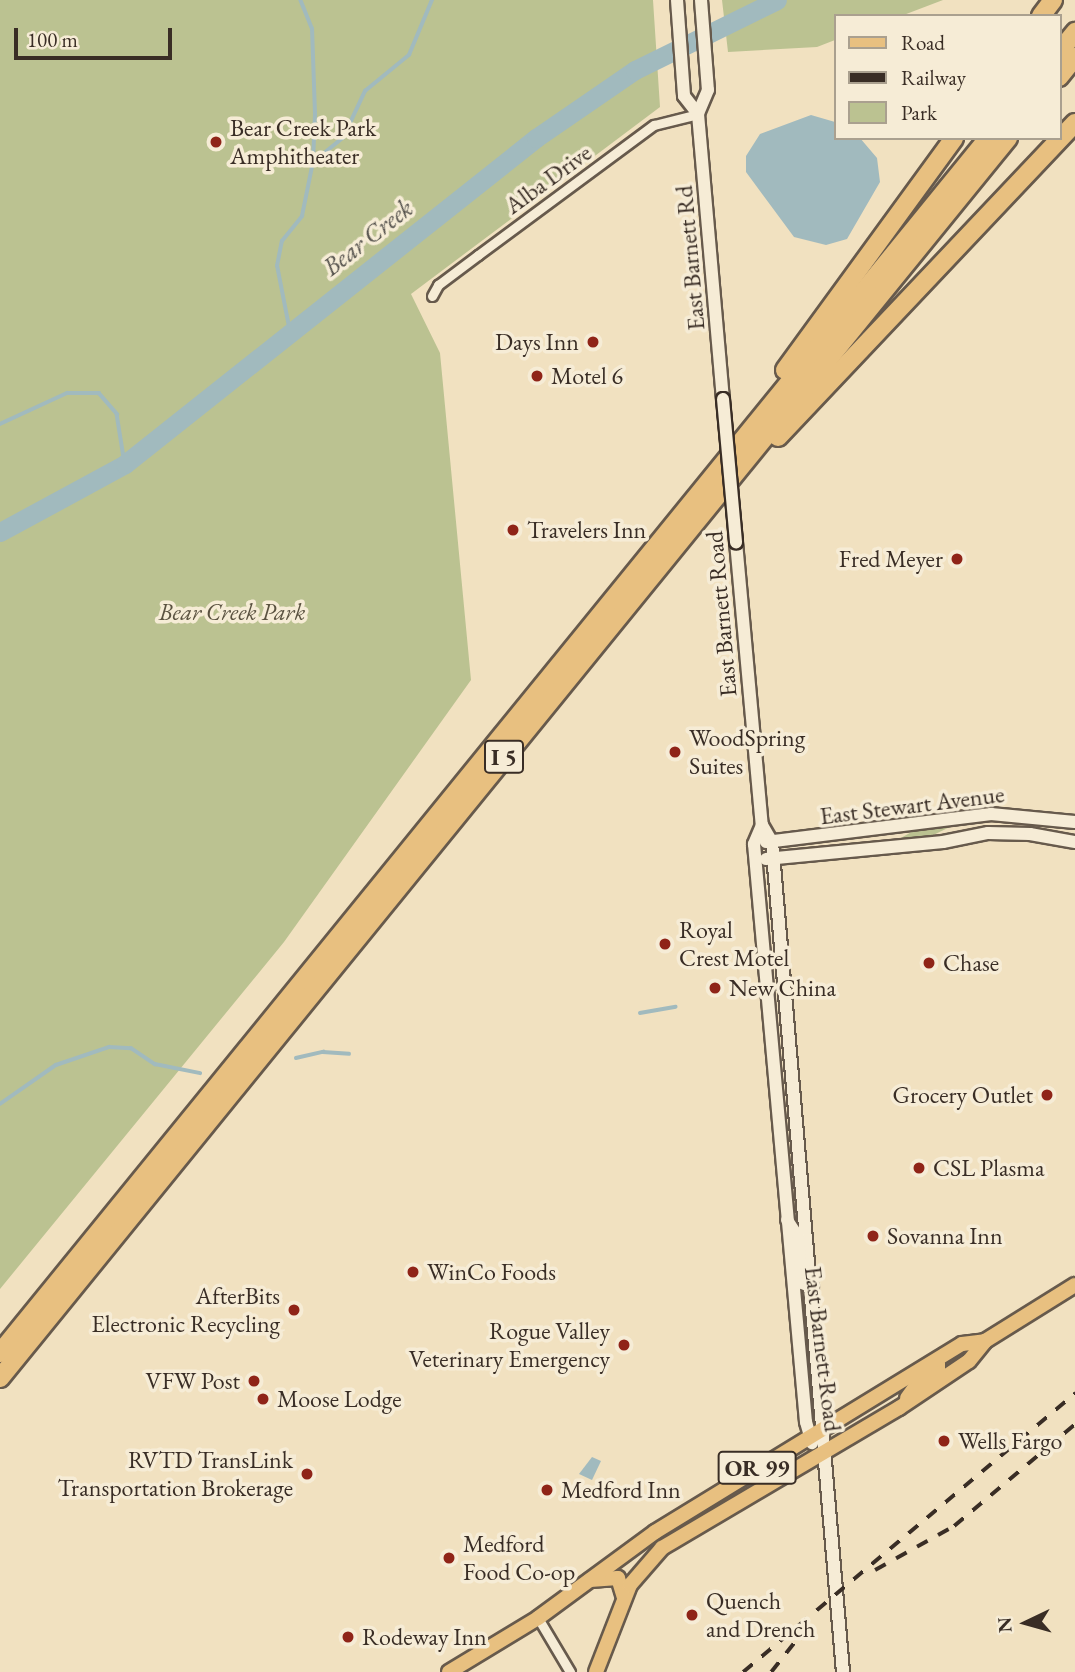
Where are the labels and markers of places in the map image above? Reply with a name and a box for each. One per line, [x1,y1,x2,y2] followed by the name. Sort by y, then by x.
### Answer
[230,114,376,170] place label: Bear Creek Park Amphitheater
[208,134,224,150] marker: Bear Creek Park Amphitheater
[495,328,579,356] place label: Days Inn
[585,334,601,350] marker: Days Inn
[551,362,623,390] place label: Motel 6
[529,368,545,384] marker: Motel 6
[527,516,646,544] place label: Travelers Inn
[505,522,521,538] marker: Travelers Inn
[839,545,943,573] place label: Fred Meyer
[949,551,965,567] marker: Fred Meyer
[689,724,805,780] place label: WoodSpring Suites
[667,744,683,760] marker: WoodSpring Suites
[679,916,789,972] place label: Royal Crest Motel
[657,936,673,952] marker: Royal Crest Motel
[943,949,999,977] place label: Chase
[921,955,937,971] marker: Chase
[729,974,836,1002] place label: New China
[707,980,723,996] marker: New China
[892,1081,1033,1109] place label: Grocery Outlet
[1039,1087,1055,1103] marker: Grocery Outlet
[933,1154,1045,1182] place label: CSL Plasma
[911,1160,927,1176] marker: CSL Plasma
[887,1222,1003,1250] place label: Sovanna Inn
[865,1228,881,1244] marker: Sovanna Inn
[427,1258,556,1286] place label: WinCo Foods
[405,1264,421,1280] marker: WinCo Foods
[91,1282,280,1338] place label: AfterBits Electronic Recycling
[286,1302,302,1318] marker: AfterBits Electronic Recycling
[409,1317,610,1373] place label: Rogue Valley Veterinary Emergency
[616,1337,632,1353] marker: Rogue Valley Veterinary Emergency
[146,1367,240,1395] place label: VFW Post
[246,1373,262,1389] marker: VFW Post
[277,1385,402,1413] place label: Moose Lodge
[255,1391,271,1407] marker: Moose Lodge
[958,1427,1062,1455] place label: Wells Fargo
[936,1433,952,1449] marker: Wells Fargo
[57,1446,293,1502] place label: RVTD TransLink Transportation Brokerage
[299,1466,315,1482] marker: RVTD TransLink Transportation Brokerage
[561,1476,681,1504] place label: Medford Inn
[539,1482,555,1498] marker: Medford Inn
[463,1530,575,1586] place label: Medford Food Co-op
[441,1550,457,1566] marker: Medford Food Co-op
[706,1587,815,1643] place label: Quench and Drench
[684,1607,700,1623] marker: Quench and Drench
[362,1623,487,1651] place label: Rodeway Inn
[340,1629,356,1645] marker: Rodeway Inn

